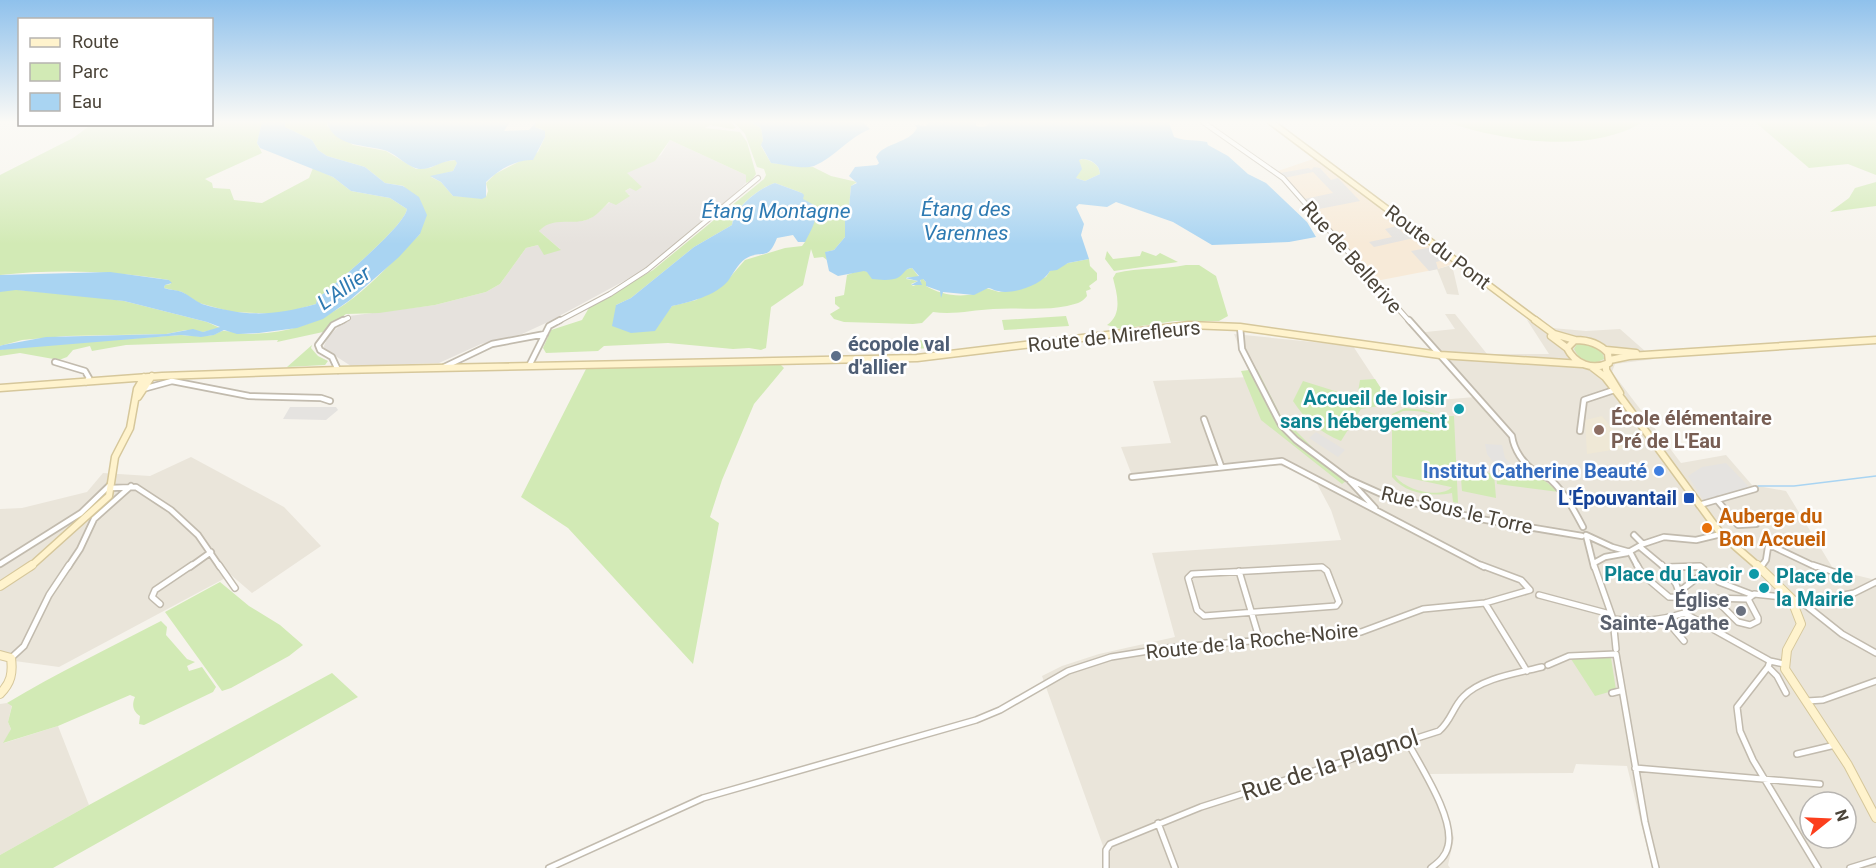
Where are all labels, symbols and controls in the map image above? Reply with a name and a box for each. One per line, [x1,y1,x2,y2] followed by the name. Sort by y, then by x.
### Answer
[18,18,213,126] legend
[72,31,119,52] text: Route
[72,61,108,82] text: Parc
[72,91,102,112] text: Eau
[1297,196,1407,318] street label: Rue de Bellerive
[921,197,1011,245] water label: Étang des Varennes
[701,199,851,223] water label: Étang Montagne
[1381,200,1495,294] street label: Route du Pont
[313,261,376,315] water label: L'Allier
[1027,315,1201,357] street label: Route de Mirefleurs
[848,332,950,379] place label: écopole val d'allier
[829,349,843,363] marker: écopole val d'allier
[1280,386,1448,433] place label: Accueil de loisir sans hébergement
[1452,402,1466,416] marker: Accueil de loisir sans hébergement
[1611,406,1772,453] place label: École élémentaire Pré de L'Eau
[1592,423,1606,437] marker: École élémentaire Pré de L'Eau
[1423,459,1647,483] place label: Institut Catherine Beauté
[1652,464,1666,478] marker: Institut Catherine Beauté
[1379,481,1535,539] street label: Rue Sous le Torre
[1558,486,1677,510] place label: L'Épouvantail
[1682,491,1696,505] marker: L'Épouvantail
[1719,504,1826,551] place label: Auberge du Bon Accueil
[1700,521,1714,535] marker: Auberge du Bon Accueil
[1604,562,1743,586] place label: Place du Lavoir
[1776,564,1854,611] place label: Place de la Mairie
[1747,567,1761,581] marker: Place du Lavoir
[1757,581,1771,595] marker: Place de la Mairie
[1600,588,1729,635] place label: Église Sainte-Agathe
[1734,604,1748,618] marker: Église Sainte-Agathe
[1145,618,1359,664] street label: Route de la Roche-Noire
[1238,723,1422,807] street label: Rue de la Plagnol
[1798,790,1858,850] north arrow
[1831,807,1853,824] text: N

